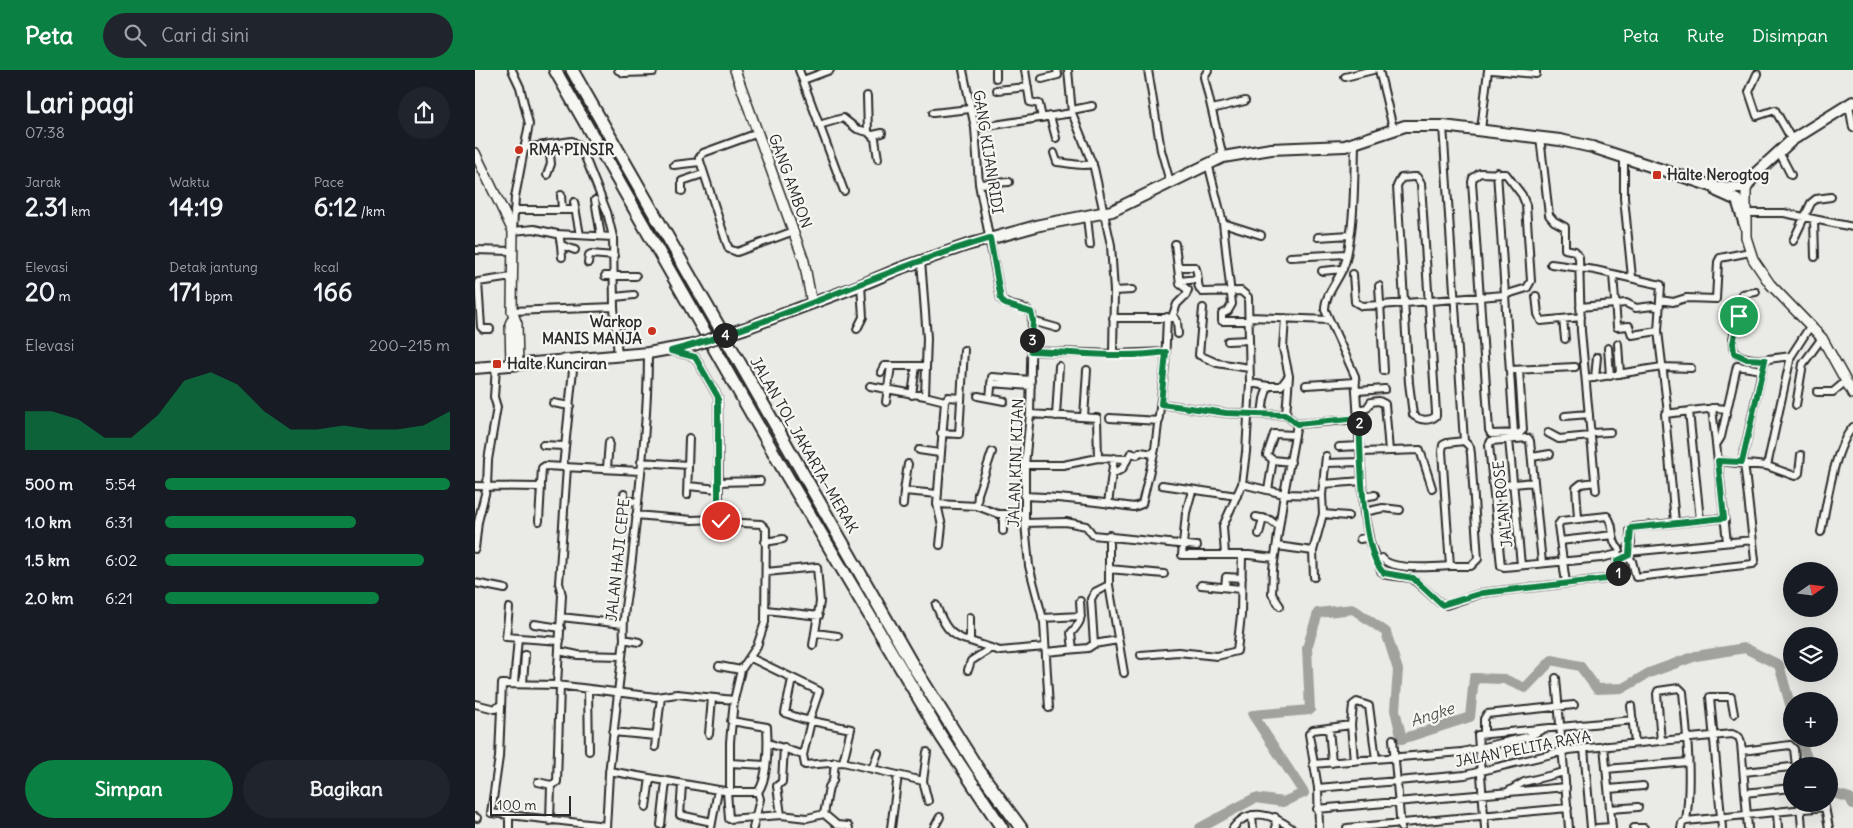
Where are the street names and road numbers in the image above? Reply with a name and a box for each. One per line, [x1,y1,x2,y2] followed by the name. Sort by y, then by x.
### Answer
[969,89,1008,215] street label: GANG KIJAN RIDI
[765,131,816,231] street label: GANG AMBON
[746,353,863,537] street label: JALAN TOL JAKARTA–MERAK
[1004,398,1027,528] street label: JALAN KINI KIJAN
[1488,459,1517,548] street label: JALAN ROSE
[602,497,633,622] street label: JALAN HAJI CEPE
[1453,726,1593,771] street label: JALAN PELITA RAYA

